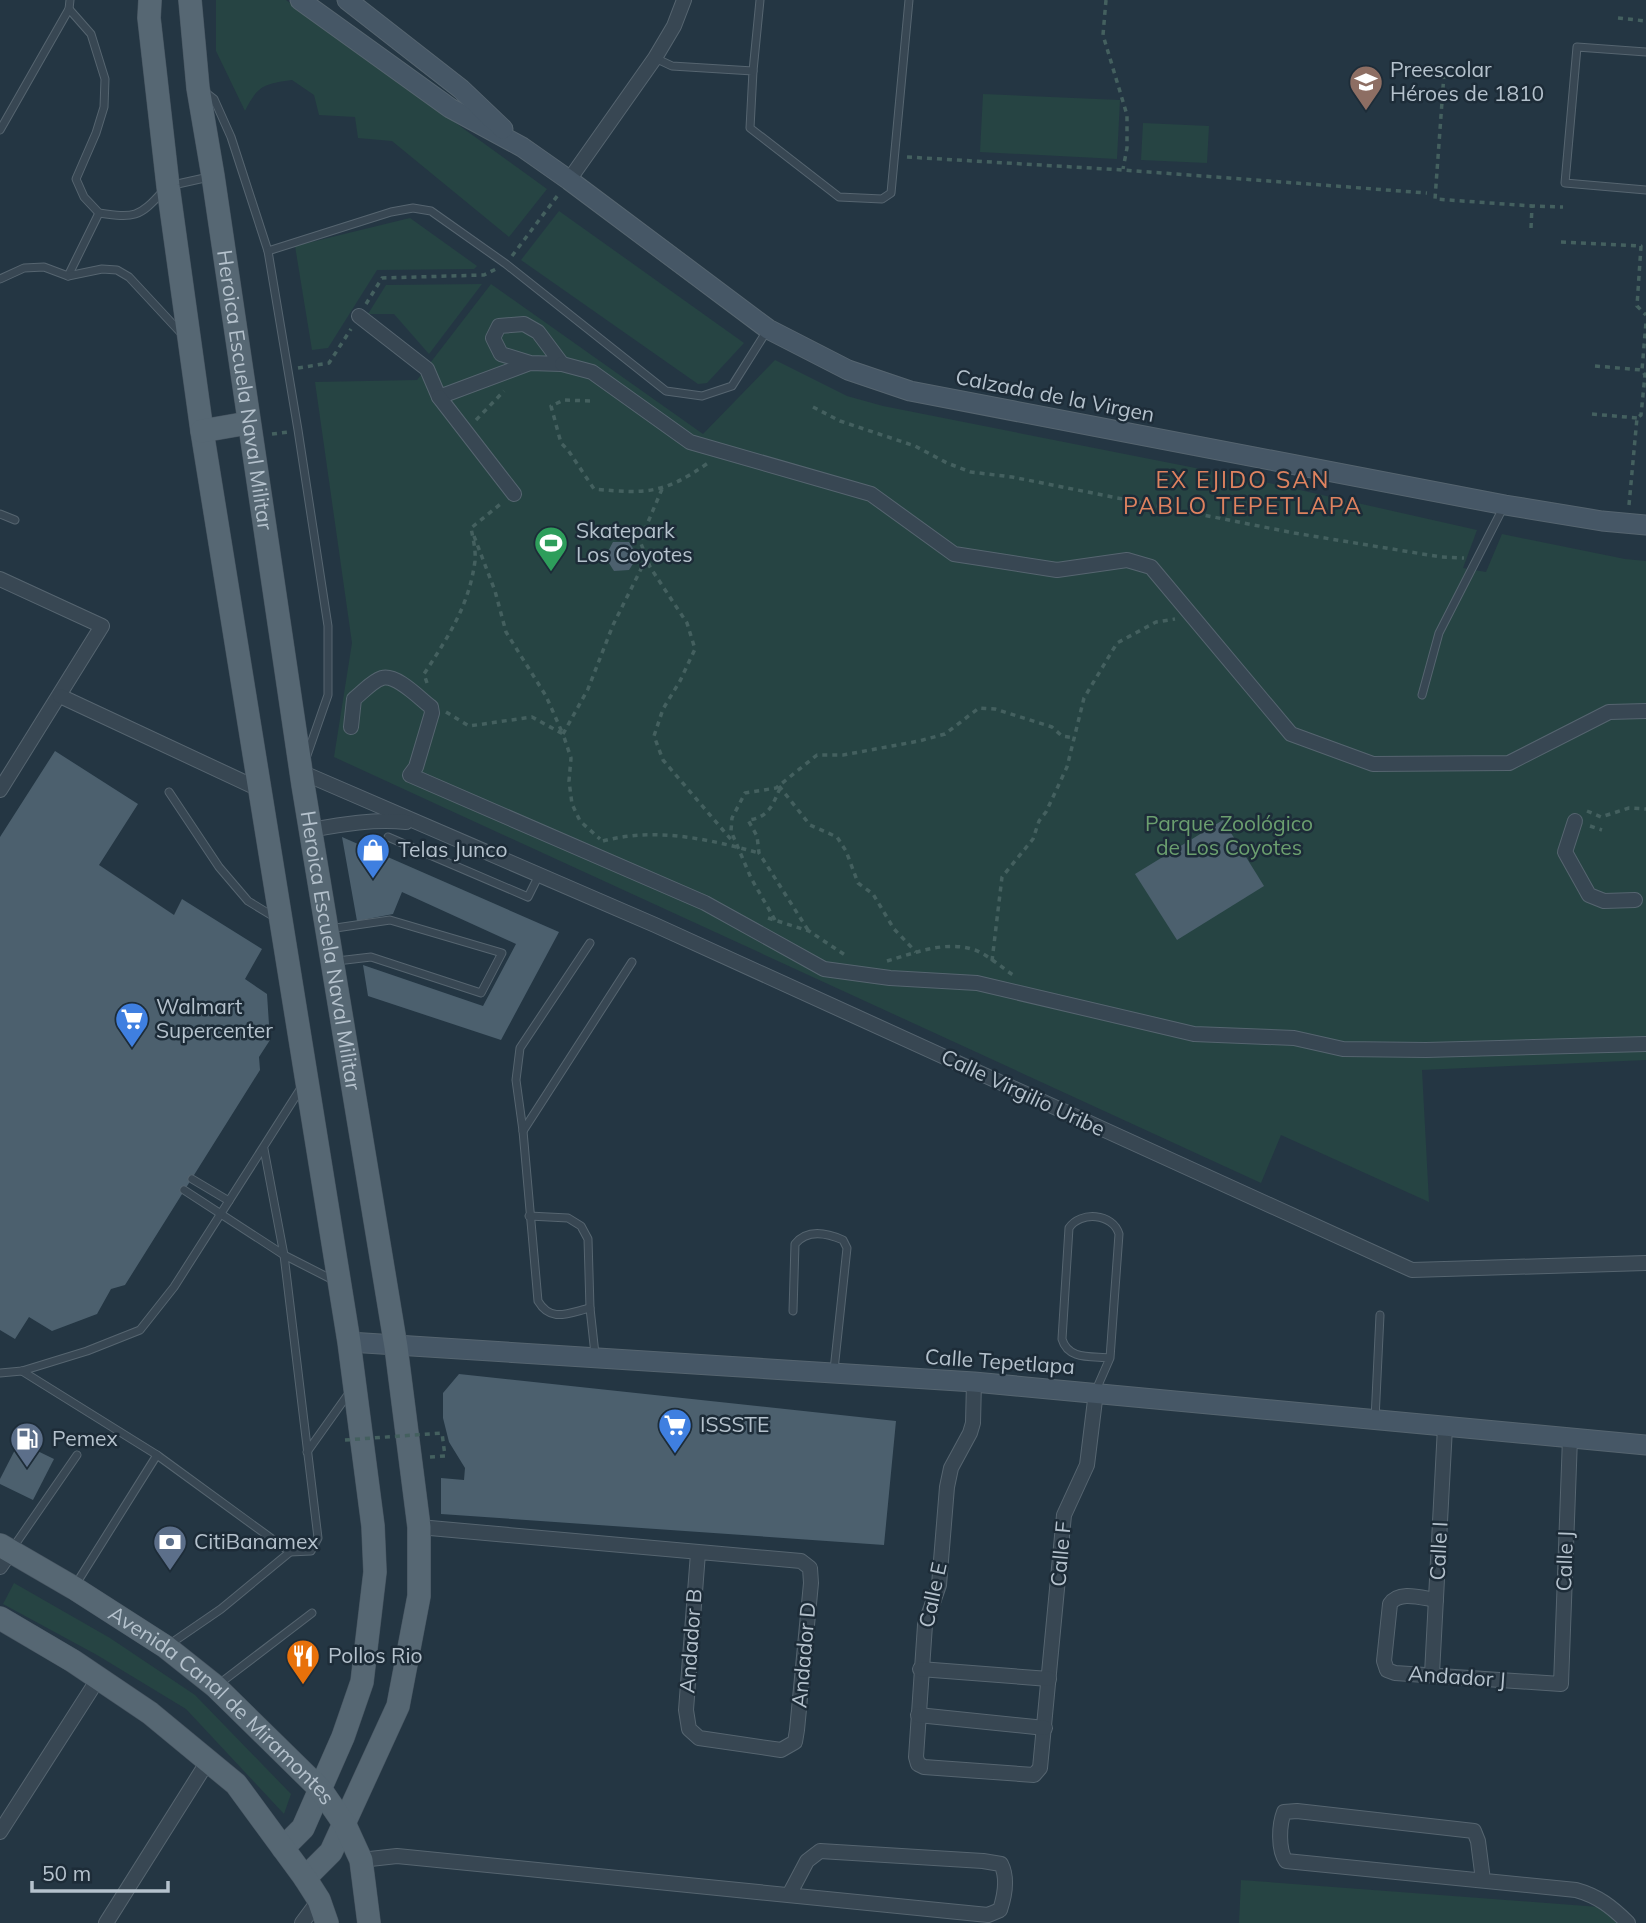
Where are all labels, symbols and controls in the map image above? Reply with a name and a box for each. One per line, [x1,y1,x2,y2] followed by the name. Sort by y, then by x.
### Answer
[1390,56,1544,106] place label: Preescolar Héroes de 1810
[1347,63,1385,112] school or university icon: Preescolar Héroes de 1810
[212,248,279,532] street label: Heroica Escuela Naval Militar
[954,363,1157,427] street label: Calzada de la Virgen
[1123,465,1363,520] district label: EX EJIDO SAN PABLO TEPETLAPA
[576,517,693,567] place label: Skatepark Los Coyotes
[532,524,570,573] sports icon: Skatepark Los Coyotes
[295,809,367,1092] street label: Heroica Escuela Naval Militar
[1145,810,1313,860] park label: Parque Zoológico de Los Coyotes
[354,831,392,880] shop icon: Telas Junco
[398,836,508,862] place label: Telas Junco
[156,993,273,1043] place label: Walmart Supercenter
[113,1000,151,1049] supermarket icon: Walmart Supercenter
[937,1043,1109,1141] street label: Calle Virgilio Uribe
[924,1343,1076,1379] street label: Calle Tepetlapa
[656,1406,694,1455] supermarket icon: ISSSTE
[700,1411,769,1437] place label: ISSSTE
[8,1420,46,1469] fuel station icon: Pemex
[52,1425,118,1451] place label: Pemex
[1044,1520,1076,1588] street label: Calle F
[1423,1521,1453,1581] street label: Calle I
[151,1523,189,1572] bank icon: CitiBanamex
[194,1528,319,1554] place label: CitiBanamex
[1550,1530,1578,1592] street label: Calle J
[912,1560,952,1630] street label: Calle E
[673,1588,707,1694] street label: Andador B
[104,1600,341,1809] street label: Avenida Canal de Miramontes
[785,1601,821,1709] street label: Andador D
[284,1637,322,1686] restaurant icon: Pollos Rio
[328,1642,423,1668] place label: Pollos Rio
[1408,1660,1507,1692] street label: Andador J
[32,1850,168,1894] scale bar
[42,1860,91,1886] text: 50 m

